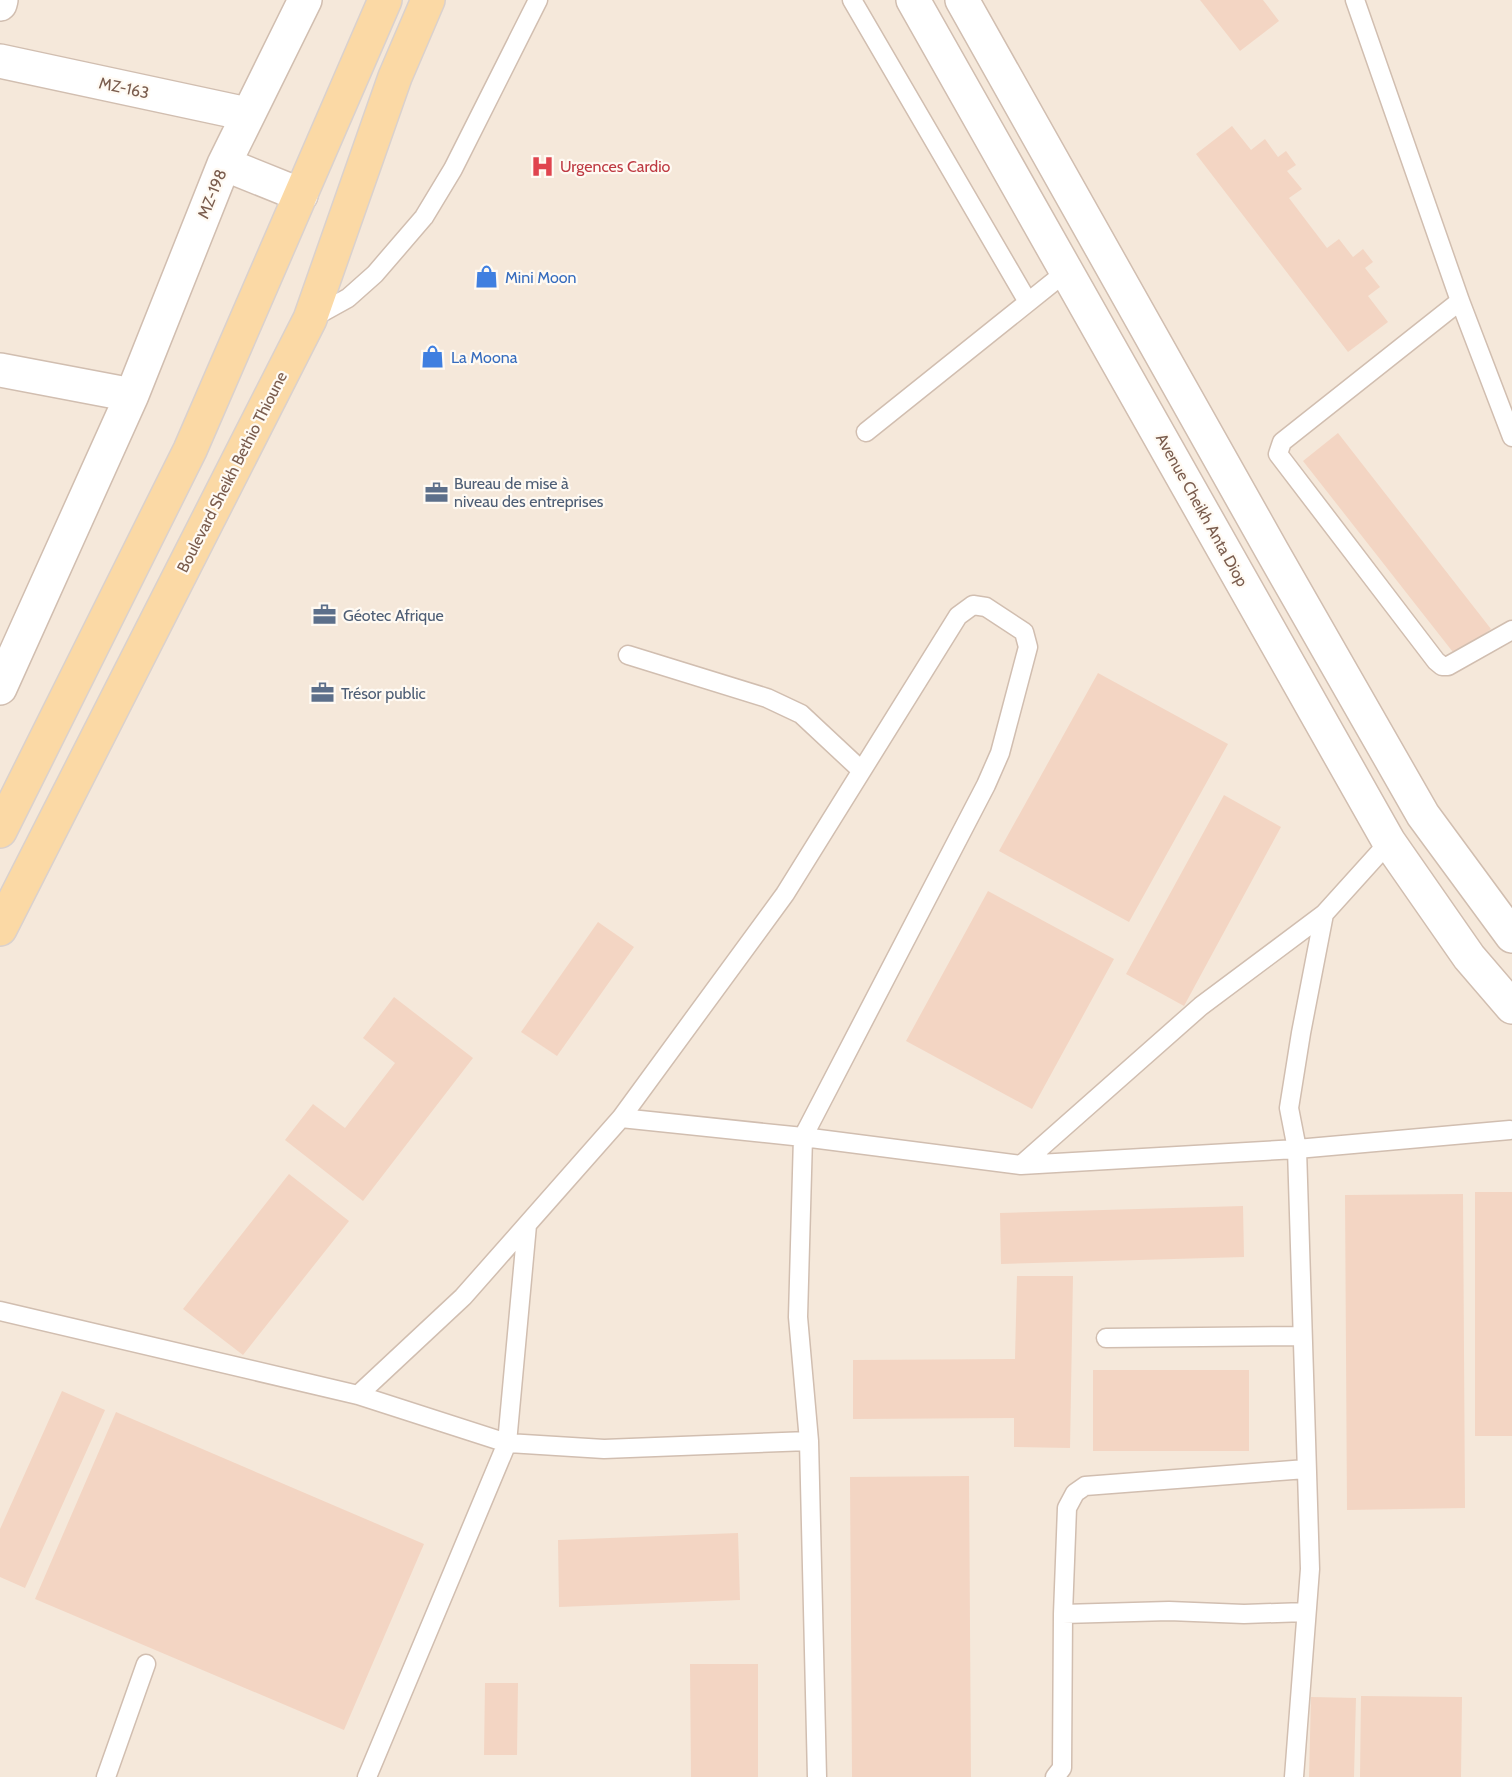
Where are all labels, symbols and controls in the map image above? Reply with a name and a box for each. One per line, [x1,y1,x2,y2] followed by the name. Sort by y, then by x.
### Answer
[97,73,151,103] street label: MZ-163
[529,153,555,179] hospital icon: Urgences Cardio
[560,157,671,176] place label: Urgences Cardio
[194,166,230,222] street label: MZ-198
[474,264,500,290] shop icon: Mini Moon
[505,268,577,287] place label: Mini Moon
[420,344,446,370] shop icon: La Moona
[451,348,518,367] place label: La Moona
[173,368,291,576] street label: Boulevard Sheikh Bethio Thioune
[1152,430,1252,590] street label: Avenue Cheikh Anta Diop
[454,474,604,511] place label: Bureau de mise à niveau des entreprises
[423,479,449,505] office icon: Bureau de mise à niveau des entreprises
[312,602,338,628] office icon: Géotec Afrique
[343,606,444,625] place label: Géotec Afrique
[310,680,336,706] office icon: Trésor public
[341,684,426,703] place label: Trésor public

